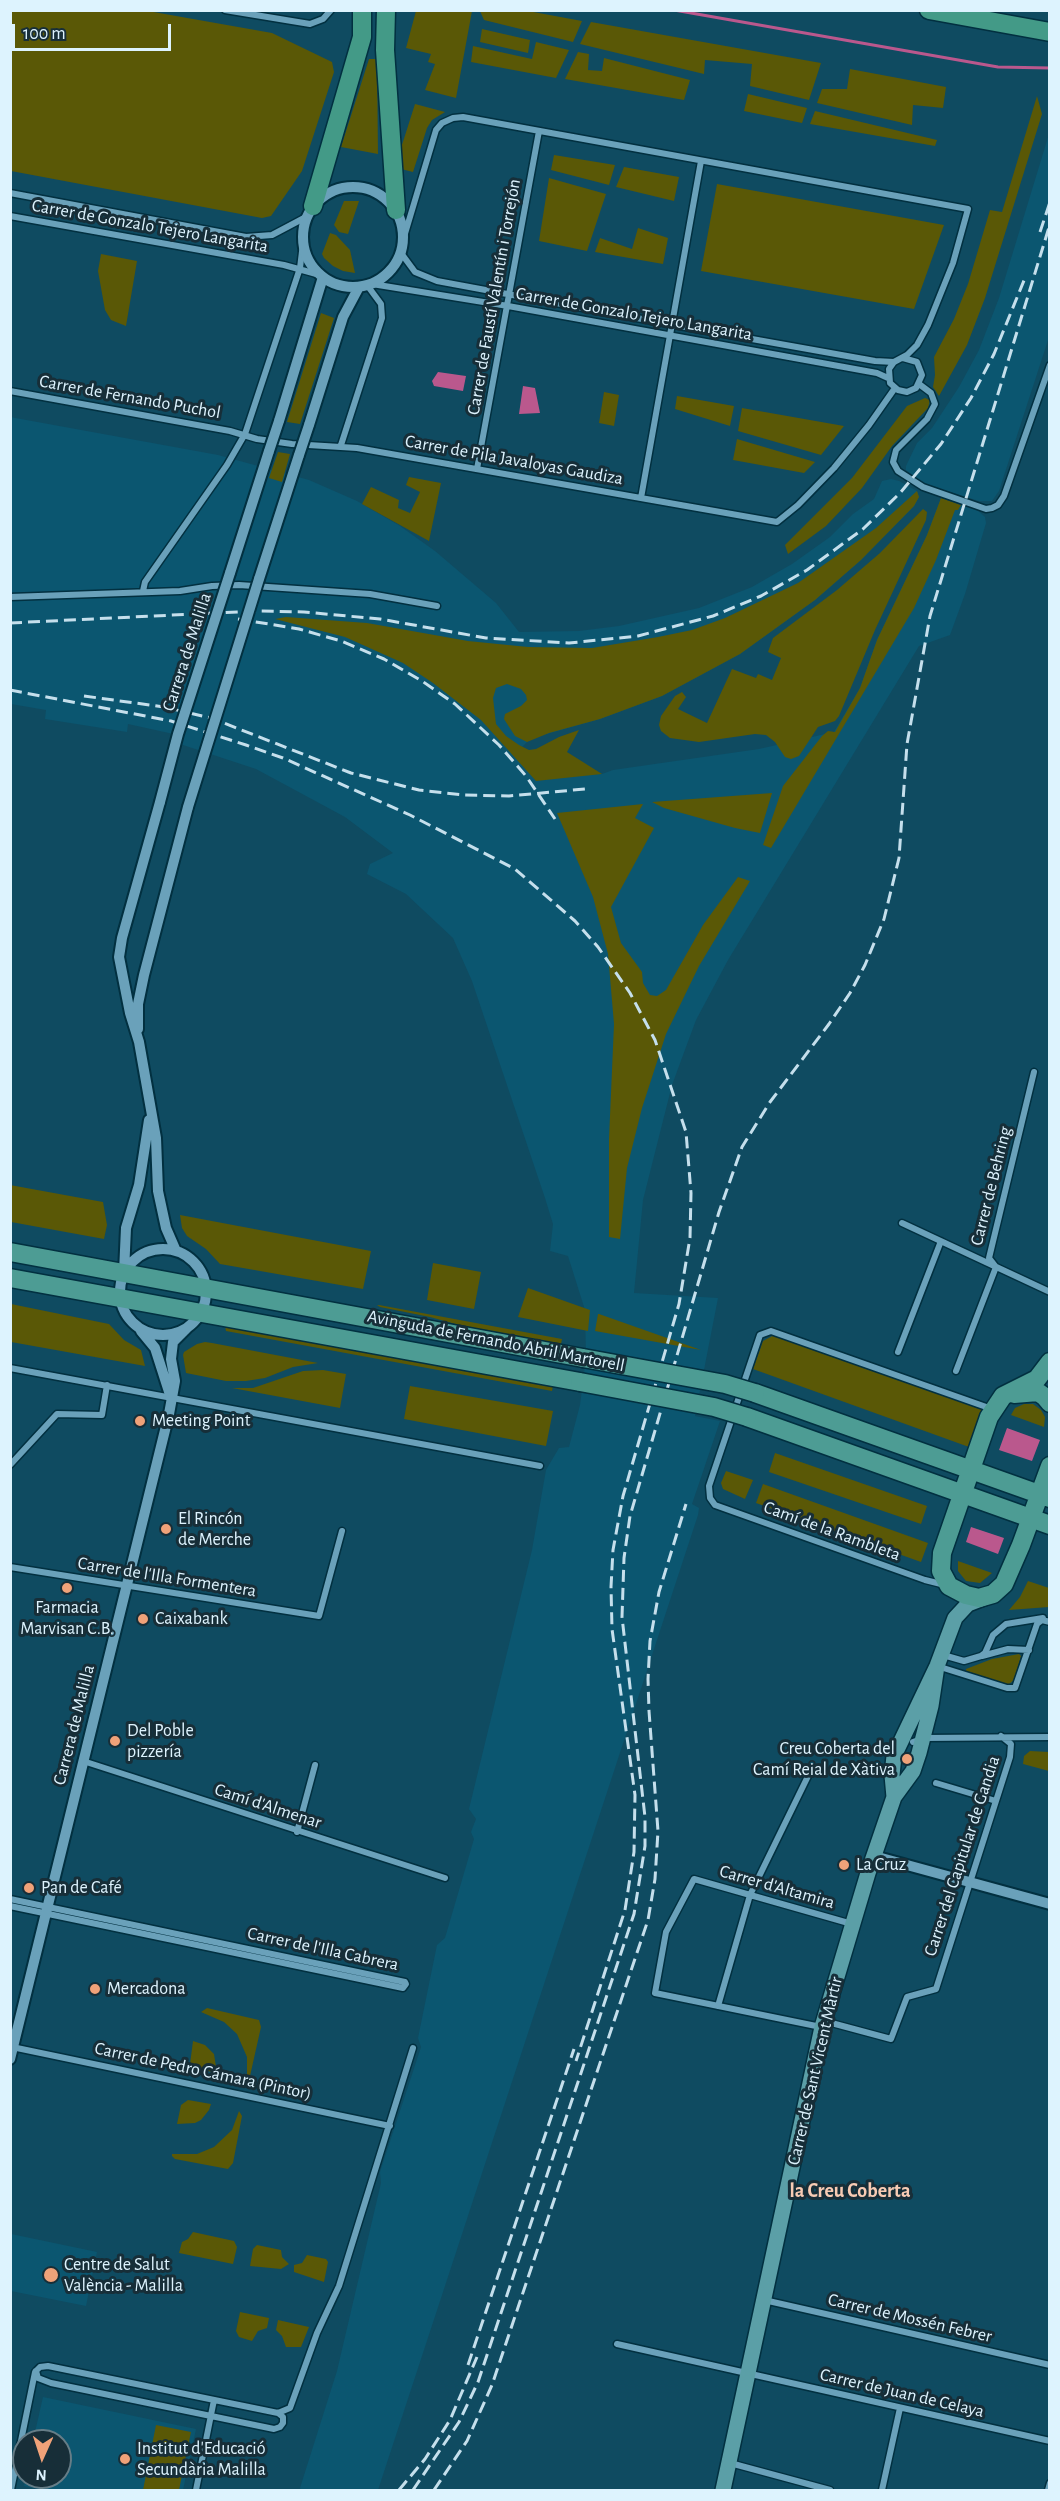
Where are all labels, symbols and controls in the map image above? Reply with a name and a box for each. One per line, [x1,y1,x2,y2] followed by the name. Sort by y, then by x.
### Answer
[15,12,174,50] scale bar
[23,25,66,43] text: 100 m
[463,177,525,417] street label: Carrer de Faustí Valentín i Torrejón
[30,195,270,257] street label: Carrer de Gonzalo Tejero Langarita
[514,283,754,345] street label: Carrer de Gonzalo Tejero Langarita
[38,370,222,424] street label: Carrer de Fernando Puchol
[403,430,625,490] street label: Carrer de Pila Javaloyas Gaudiza
[158,590,216,714] street label: Carrera de Malilla
[966,1124,1016,1248] street label: Carrer de Behring
[365,1305,627,1377] street label: Avinguda de Fernando Abril Martorell
[152,1410,250,1432] place label: Meeting Point
[133,1414,147,1428] marker: Meeting Point
[761,1496,903,1566] street label: Camí de la Rambleta
[178,1508,251,1550] place label: El Rincón de Merche
[159,1522,173,1536] marker: El Rincón de Merche
[76,1552,258,1602] street label: Carrer de l'Illa Formentera
[60,1581,74,1595] marker: Farmacia Marvisan C.B.
[20,1597,114,1640] place label: Farmacia Marvisan C.B.
[155,1608,228,1630] place label: Caixabank
[136,1612,150,1626] marker: Caixabank
[49,1663,99,1787] street label: Carrera de Malilla
[127,1720,194,1762] place label: Del Poble pizzería
[108,1734,122,1748] marker: Del Poble pizzería
[753,1738,895,1780] place label: Creu Coberta del Camí Reial de Xàtiva
[900,1752,914,1766] marker: Creu Coberta del Camí Reial de Xàtiva
[919,1753,1005,1959] street label: Carrer del Capitular de Gandia
[212,1779,324,1833] street label: Camí d'Almenar
[856,1854,906,1876] place label: La Cruz
[837,1858,851,1872] marker: La Cruz
[717,1860,837,1914] street label: Carrer d'Altamira
[41,1877,122,1899] place label: Pan de Café
[22,1881,36,1895] marker: Pan de Café
[245,1922,401,1976] street label: Carrer de l'Illa Cabrera
[783,1975,847,2167] street label: Carrer de Sant Vicent Màrtir
[107,1978,186,2000] place label: Mercadona
[88,1982,102,1996] marker: Mercadona
[93,2037,313,2105] street label: Carrer de Pedro Cámara (Pintor)
[790,2179,910,2203] district label: la Creu Coberta
[64,2254,183,2296] place label: Centre de Salut València - Malilla
[42,2266,60,2284] marker: Centre de Salut València - Malilla
[826,2289,994,2347] street label: Carrer de Mossén Febrer
[818,2364,986,2422] street label: Carrer de Juan de Celaya
[12,2429,72,2489] north arrow
[137,2438,266,2480] place label: Institut d'Educació Secundària Malilla
[118,2452,132,2466] marker: Institut d'Educació Secundària Malilla
[35,2467,47,2483] text: N

